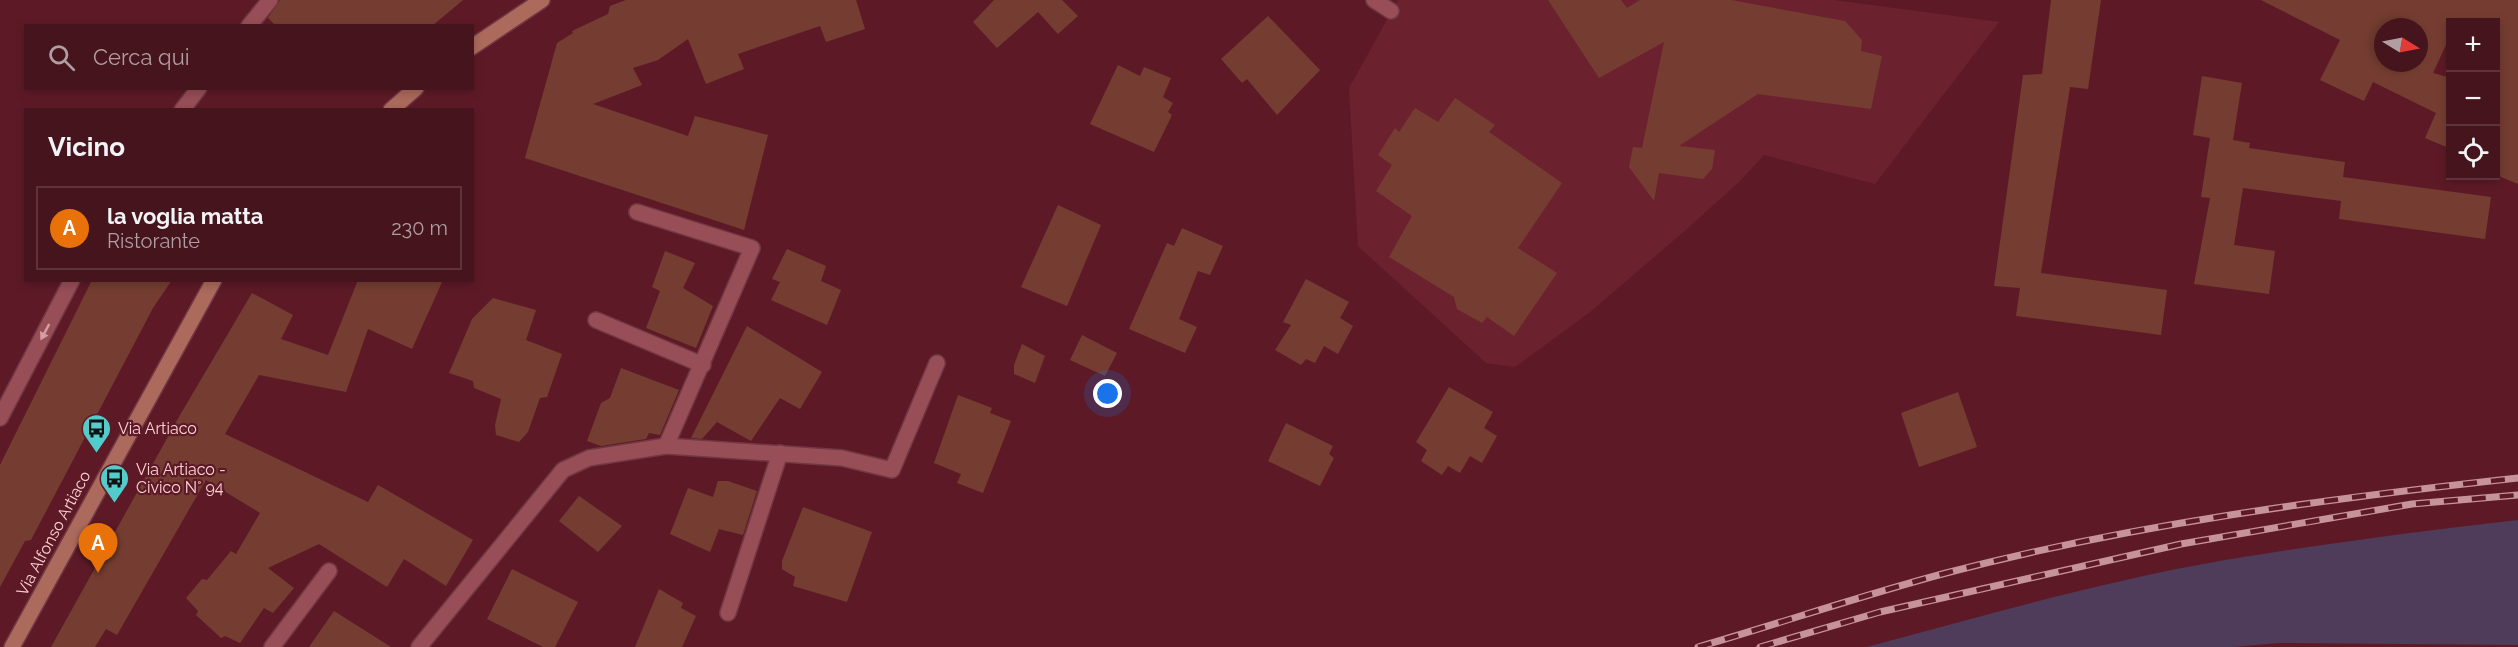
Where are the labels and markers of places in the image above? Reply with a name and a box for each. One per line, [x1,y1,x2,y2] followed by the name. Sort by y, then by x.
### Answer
[81,412,113,454] bus stop icon: Via Artiaco
[118,419,197,438] place label: Via Artiaco
[136,460,226,497] place label: Via Artiaco - Civico N° 94
[99,462,131,504] bus stop icon: Via Artiaco - Civico N° 94
[78,524,118,573] pin: A

